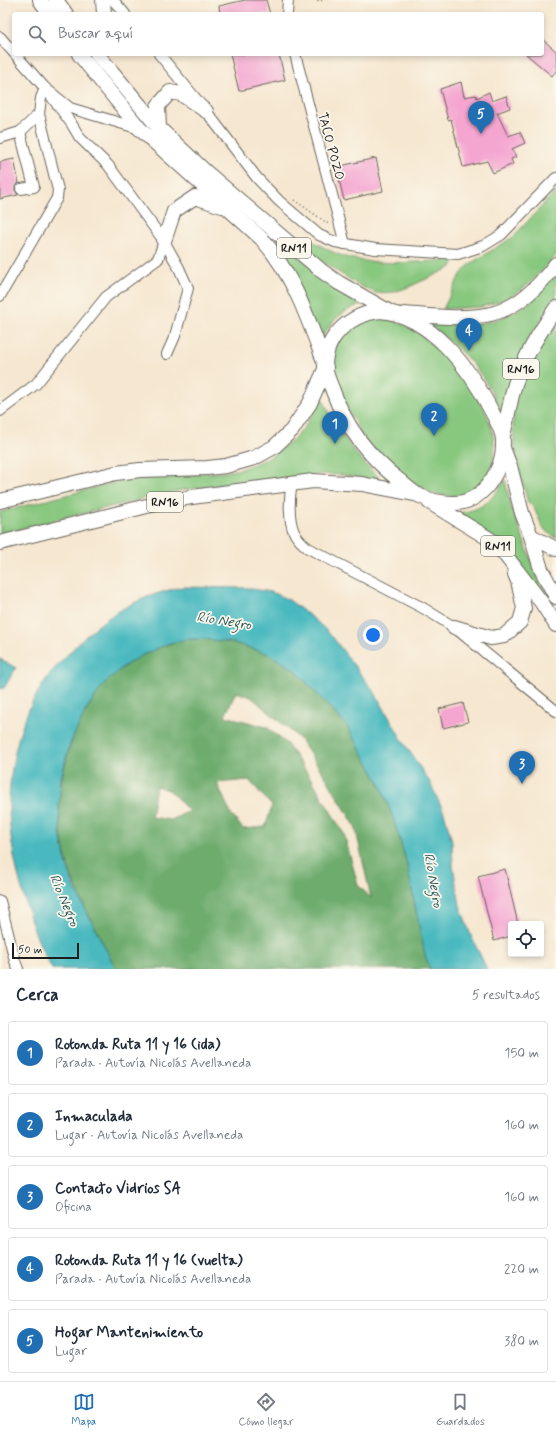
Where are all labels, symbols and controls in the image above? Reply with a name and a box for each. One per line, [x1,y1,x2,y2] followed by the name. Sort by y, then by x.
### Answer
[12,12,544,56] search box
[26,23,48,45] icon: search
[58,24,133,44] text: Buscar aquí
[468,101,494,134] pin: 5
[313,111,348,182] street label: TACO POZO
[277,238,311,258] road number: RN11
[456,318,482,351] pin: 4
[503,359,539,379] road number: RN16
[421,403,447,436] pin: 2
[322,411,348,444] pin: 1
[147,492,183,512] road number: RN16
[481,536,515,556] road number: RN11
[195,608,253,636] water label: Río Negro
[363,625,383,645] your location
[509,751,535,784] pin: 3
[417,851,447,910] water label: Río Negro
[43,871,83,931] water label: Río Negro
[508,921,544,957] map controls
[508,921,544,957] button: locate
[12,941,79,960] scale bar
[18,943,43,957] text: 50 m
[16,984,59,1006] text: Cerca
[472,987,540,1004] text: 5 resultados
[55,1035,220,1055] text: Rotonda Ruta 11 y 16 (ida)
[27,1045,33,1062] text: 1
[505,1045,539,1062] text: 150 m
[55,1055,251,1072] text: Parada · Autovía Nicolás Avellaneda
[55,1107,133,1127] text: Inmaculada
[27,1117,33,1134] text: 2
[504,1117,539,1134] text: 160 m
[55,1127,243,1144] text: Lugar · Autovía Nicolás Avellaneda
[55,1179,181,1199] text: Contacto Vidrios SA
[27,1189,33,1206] text: 3
[504,1189,539,1206] text: 160 m
[55,1199,92,1216] text: Oficina
[55,1251,243,1271] text: Rotonda Ruta 11 y 16 (vuelta)
[26,1261,34,1278] text: 4
[504,1261,539,1278] text: 220 m
[55,1271,251,1288] text: Parada · Autovía Nicolás Avellaneda
[55,1323,203,1343] text: Hogar Mantenimiento
[26,1333,34,1350] text: 5
[504,1333,539,1350] text: 380 m
[55,1343,87,1360] text: Lugar
[71,1391,96,1429] tab: Mapa
[239,1391,294,1429] tab: Cómo llegar
[436,1391,485,1429] tab: Guardados

